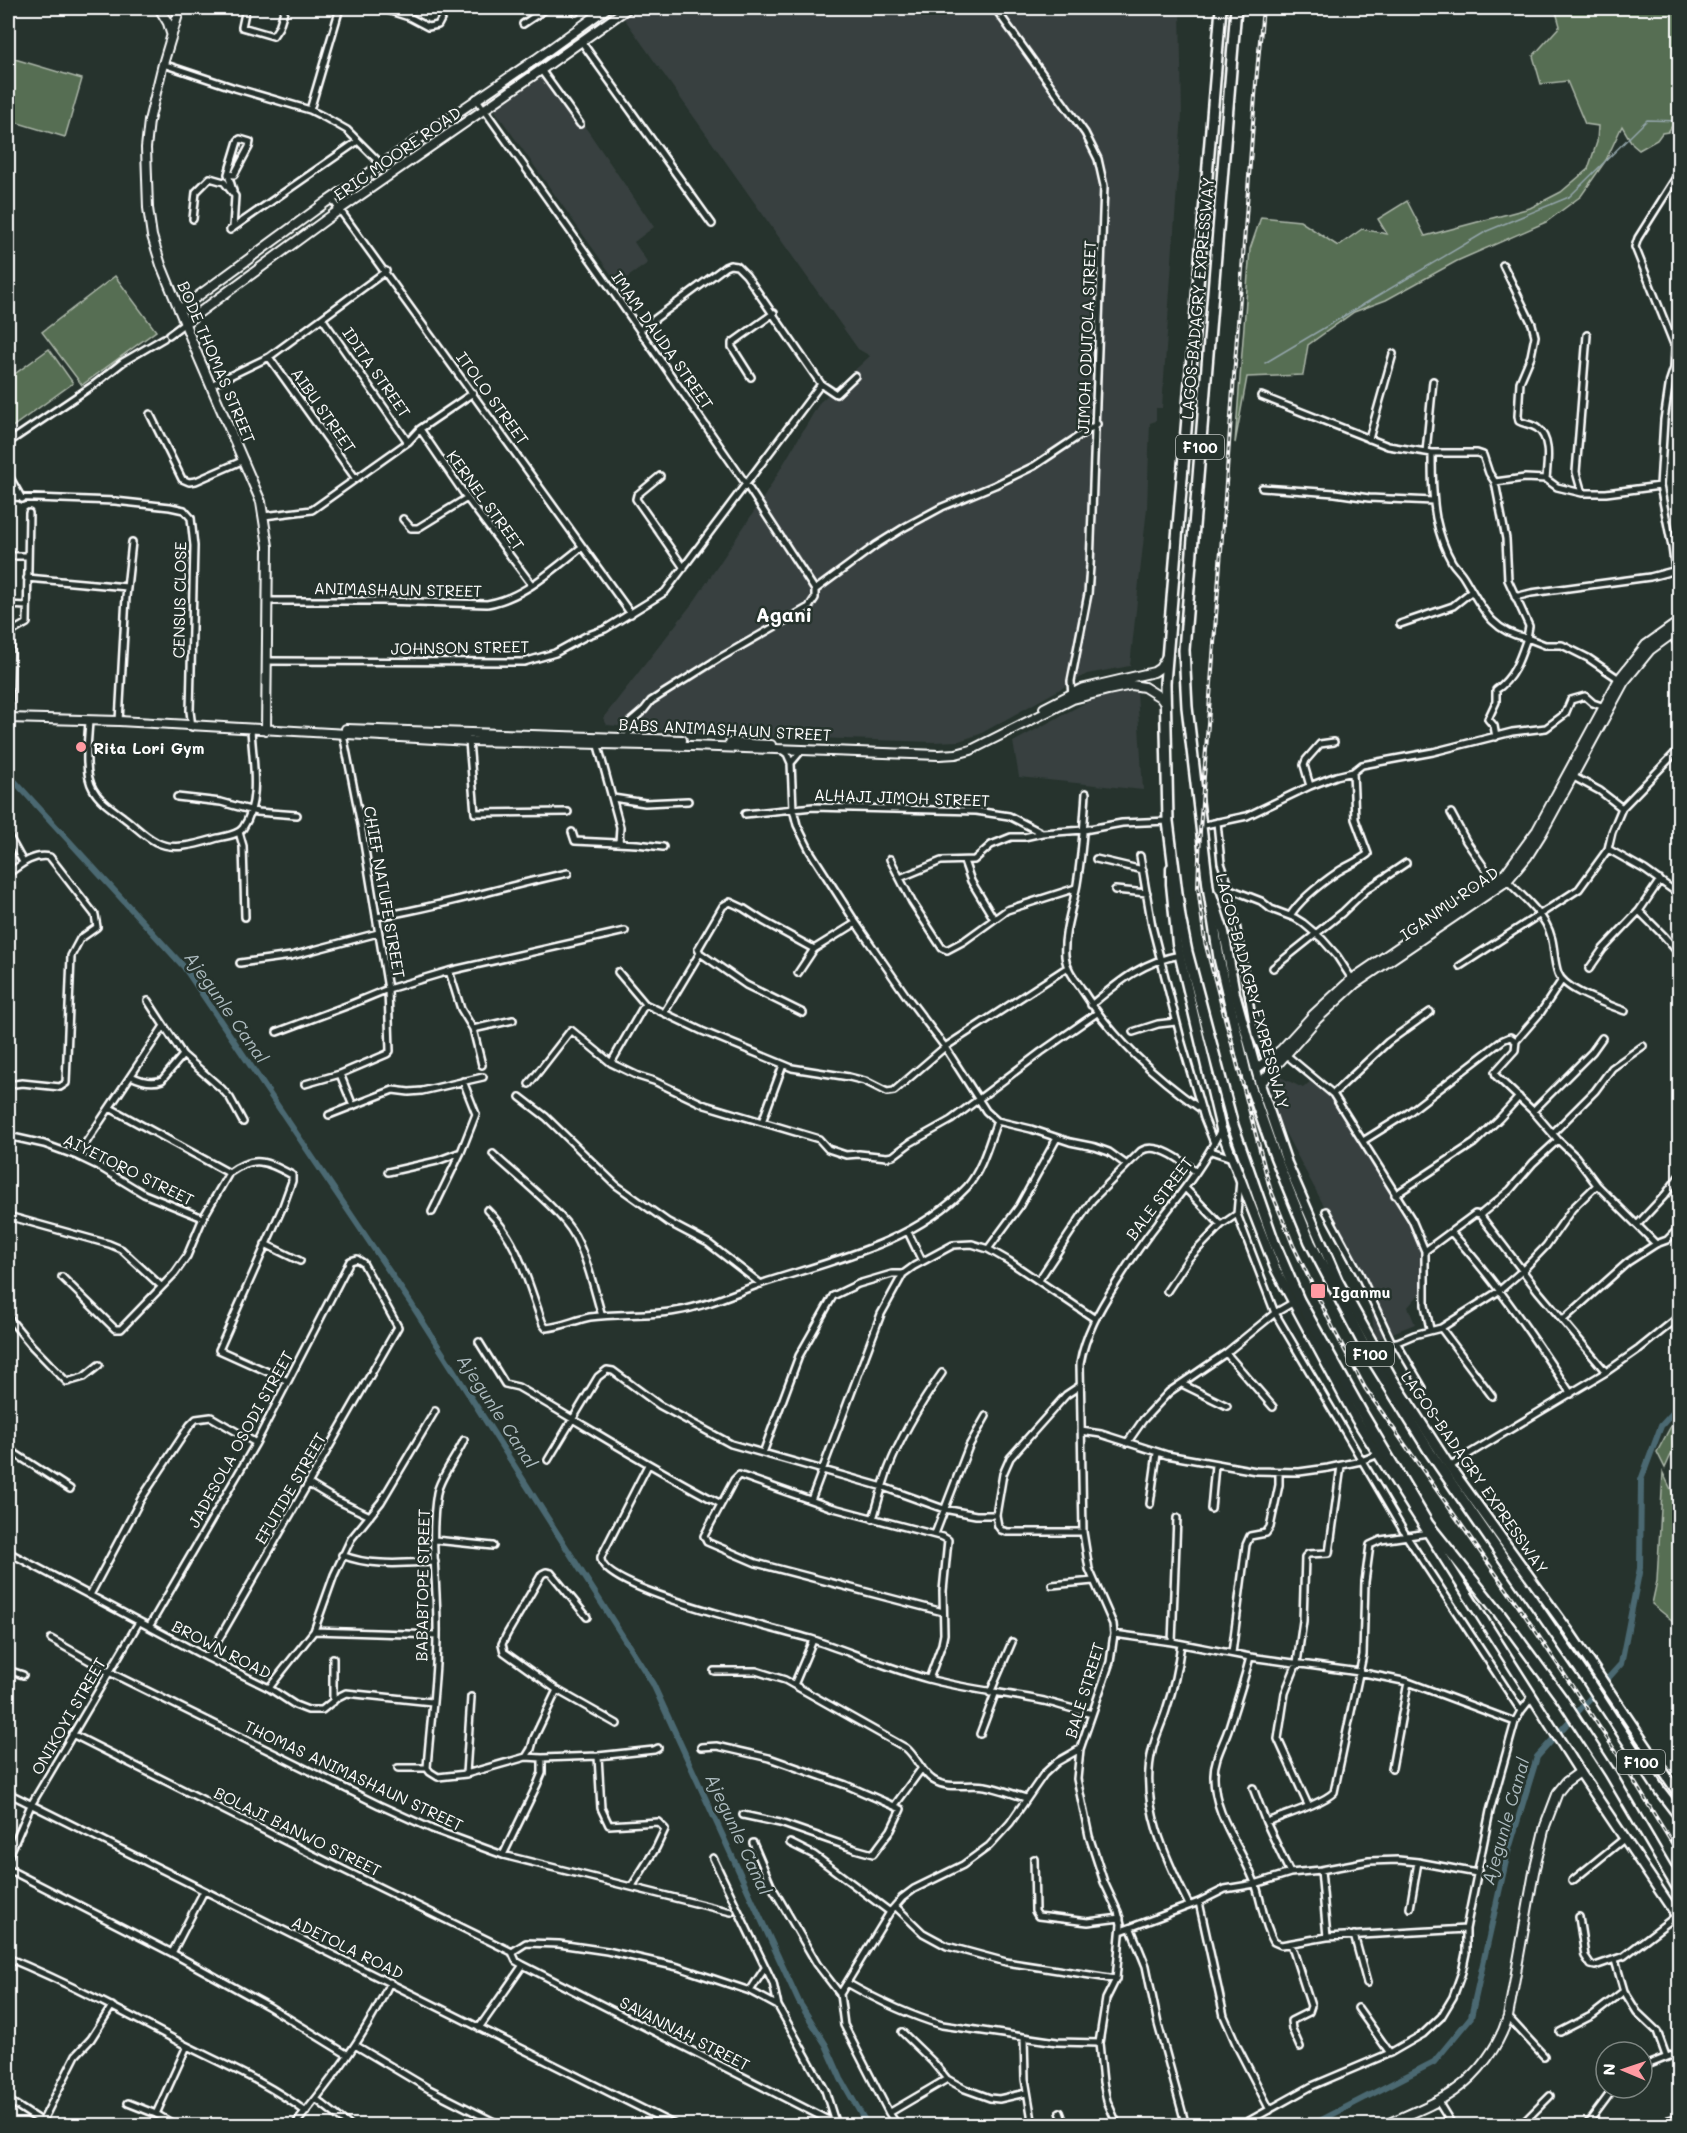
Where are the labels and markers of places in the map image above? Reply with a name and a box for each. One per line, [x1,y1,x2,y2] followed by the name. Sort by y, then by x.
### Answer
[93,737,204,758] place label: Rita Lori Gym
[74,740,88,754] marker: Rita Lori Gym
[1332,1281,1391,1302] place label: Iganmu
[1309,1282,1327,1300] marker: Iganmu

